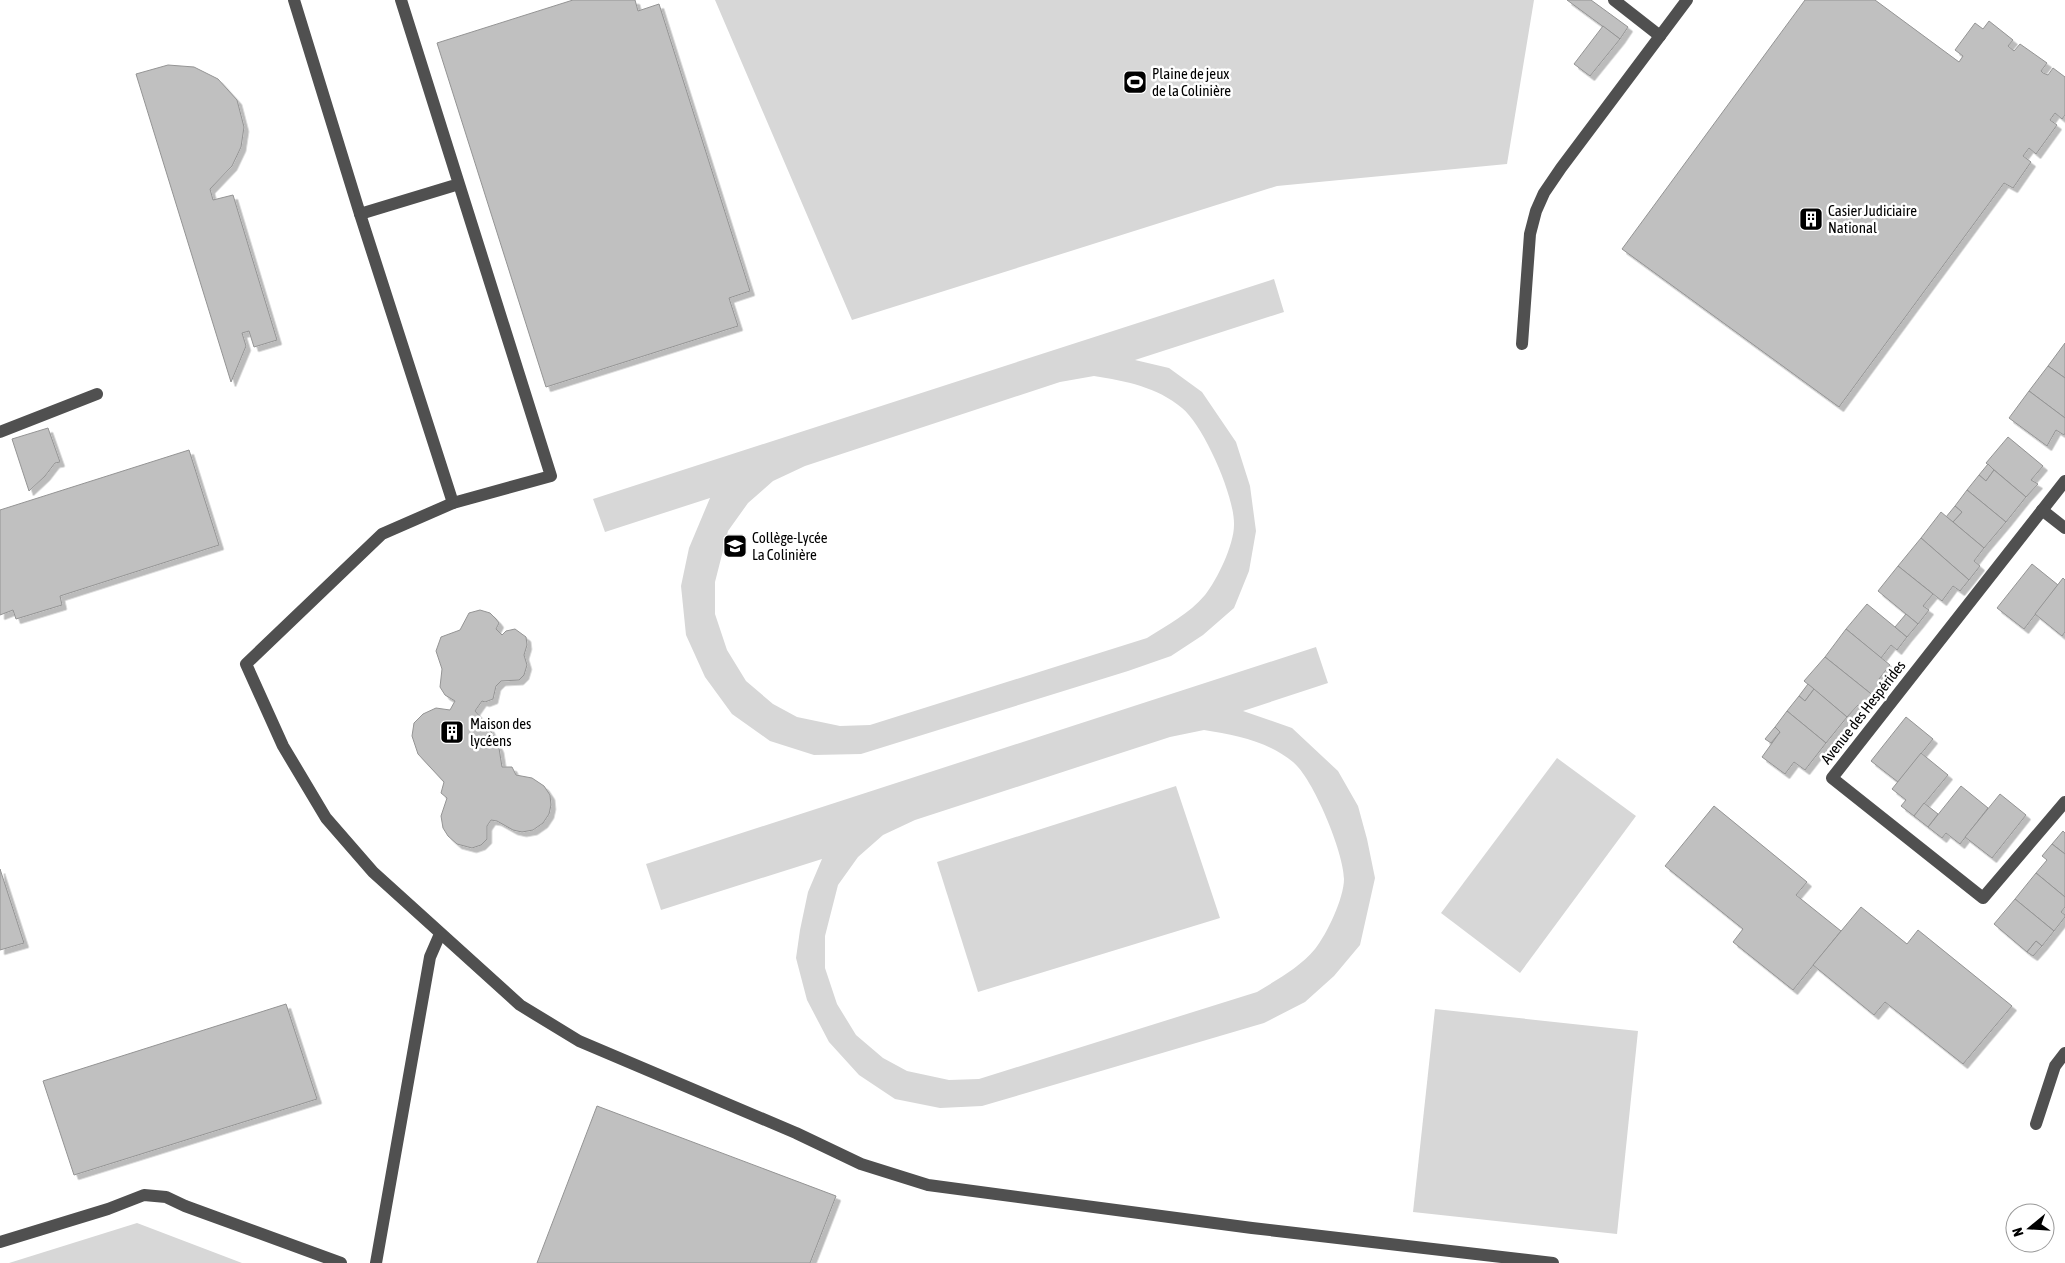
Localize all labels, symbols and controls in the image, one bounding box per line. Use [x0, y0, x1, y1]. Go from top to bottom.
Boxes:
place label: Plaine de jeux de la Colinière [1152, 65, 1231, 99]
sports icon: Plaine de jeux de la Colinière [1122, 69, 1148, 95]
place label: Casier Judiciaire National [1828, 202, 1917, 236]
building icon: Casier Judiciaire National [1798, 206, 1824, 232]
place label: Collège-Lycée La Colinière [752, 529, 828, 563]
school or university icon: Collège-Lycée La Colinière [722, 533, 748, 559]
street label: Avenue des Hespérides [1817, 657, 1909, 767]
place label: Maison des lycéens [470, 715, 531, 749]
building icon: Maison des lycéens [439, 719, 465, 745]
north arrow [2005, 1203, 2055, 1253]
text: N [2009, 1226, 2027, 1238]

